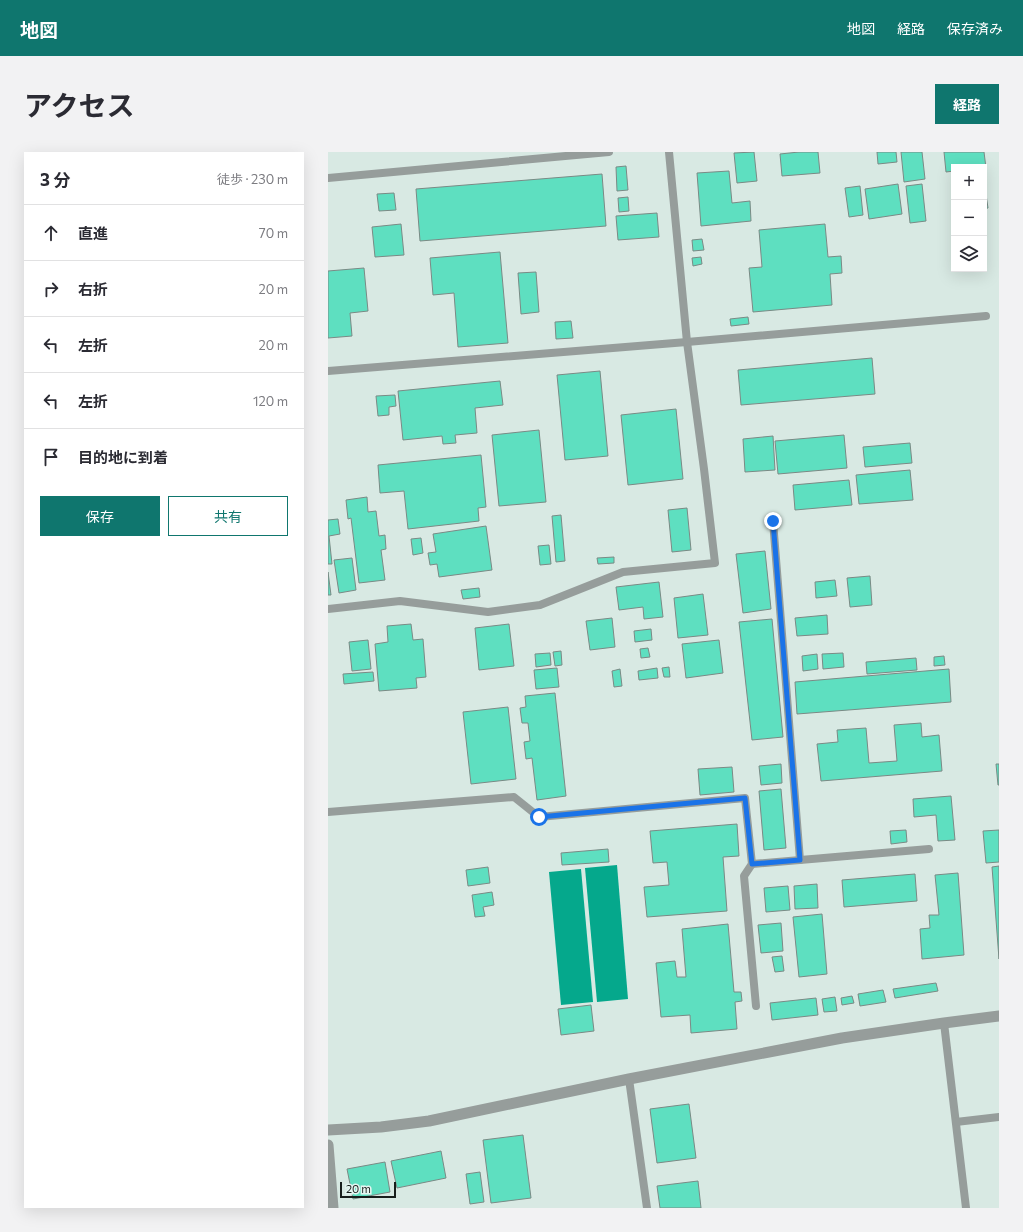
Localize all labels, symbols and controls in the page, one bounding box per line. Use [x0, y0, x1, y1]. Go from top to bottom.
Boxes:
text: 地図 [20, 18, 58, 41]
text: 地図 [847, 20, 875, 37]
text: 経路 [897, 20, 925, 37]
text: 保存済み [947, 20, 1003, 37]
button: 経路 [935, 84, 999, 124]
text: アクセス [24, 88, 135, 122]
map controls [951, 164, 987, 272]
button: + [951, 164, 987, 200]
text: 3 分 [40, 169, 70, 190]
text: 徒歩 · 230 m [217, 171, 288, 187]
button: − [951, 200, 987, 236]
icon: ahead [40, 222, 62, 244]
text: 直進 [78, 224, 108, 242]
text: 70 m [259, 225, 288, 241]
button: layers [951, 236, 987, 272]
icon: right [40, 278, 62, 300]
text: 右折 [78, 280, 108, 298]
text: 20 m [259, 281, 288, 297]
icon: left [40, 334, 62, 356]
text: 左折 [78, 336, 108, 354]
text: 20 m [259, 337, 288, 353]
icon: left [40, 390, 62, 412]
text: 左折 [78, 392, 108, 410]
text: 120 m [253, 393, 288, 409]
icon: arrive [40, 446, 62, 468]
text: 目的地に到着 [78, 448, 168, 466]
button: 保存 [40, 496, 160, 536]
button: 共有 [168, 496, 288, 536]
route end [764, 512, 782, 530]
route start [530, 808, 548, 826]
scale bar [340, 1180, 396, 1199]
text: 20 m [346, 1182, 371, 1195]

